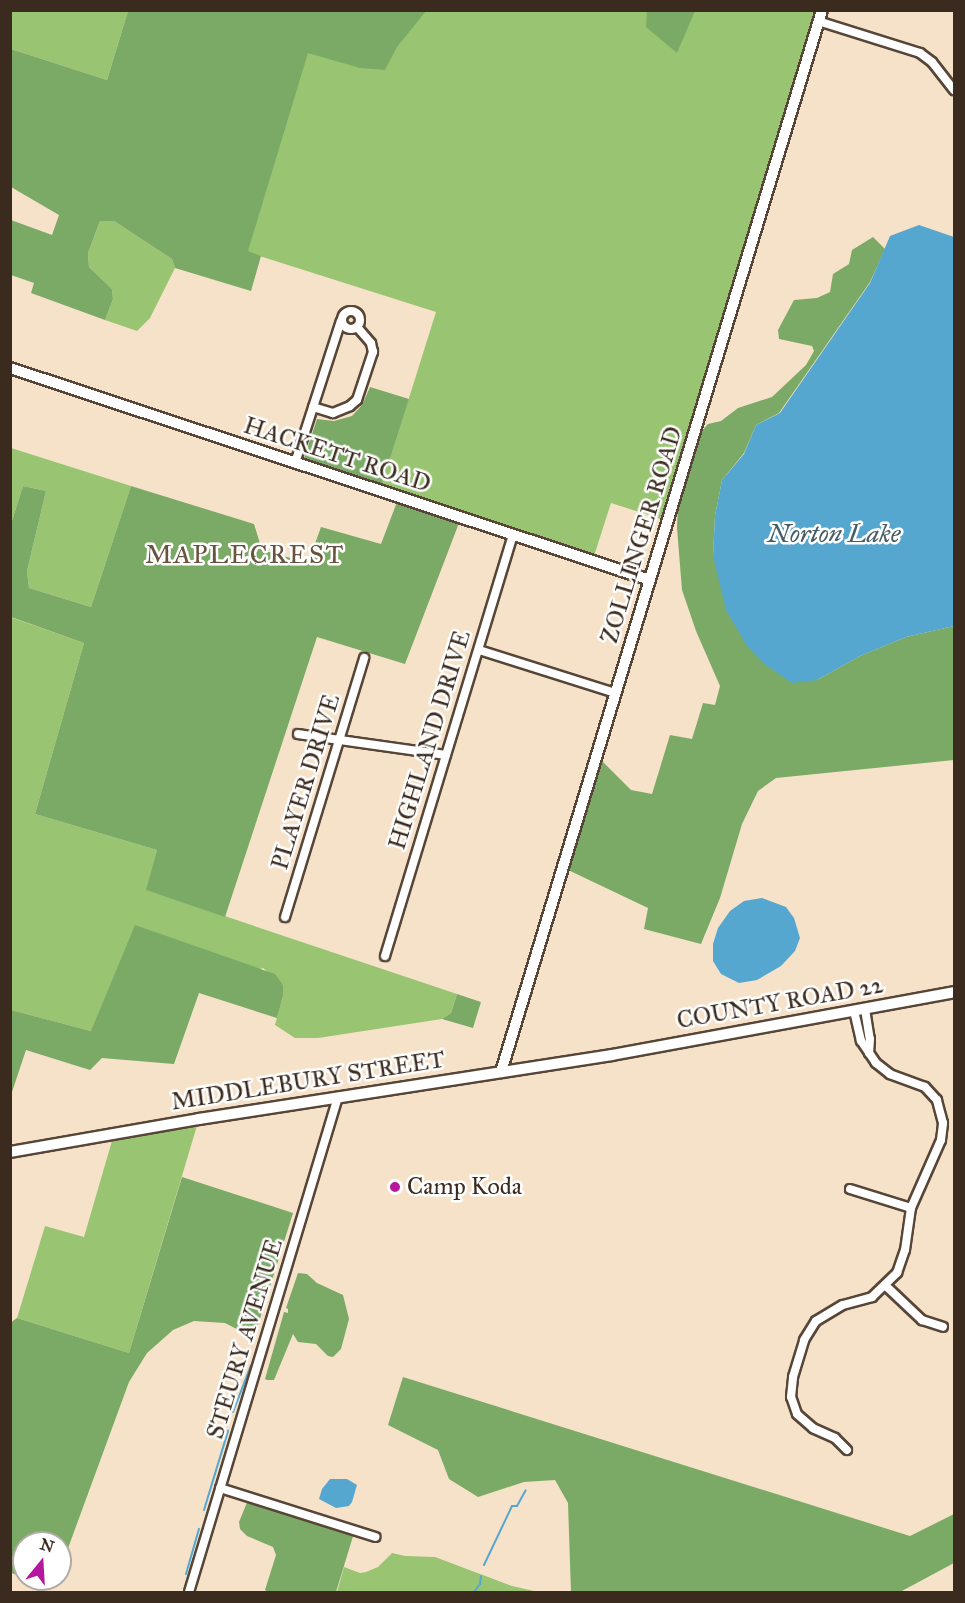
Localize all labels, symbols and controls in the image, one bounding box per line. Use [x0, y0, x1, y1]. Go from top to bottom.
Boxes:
street label: HACKETT ROAD [240, 411, 434, 499]
street label: ZOLLINGER ROAD [595, 423, 689, 647]
water label: Norton Lake [767, 518, 901, 550]
district label: MAPLECREST [145, 539, 345, 571]
street label: HIGHLAND DRIVE [383, 627, 477, 853]
street label: PLAYER DRIVE [266, 691, 346, 873]
street label: COUNTY ROAD 22 [675, 971, 885, 1035]
street label: MIDDLEBURY STREET [169, 1045, 447, 1117]
place label: Camp Koda [407, 1173, 522, 1201]
marker: Camp Koda [388, 1180, 402, 1194]
street label: STEURY AVENUE [201, 1235, 289, 1443]
north arrow [12, 1531, 72, 1591]
text: N [38, 1534, 56, 1556]

